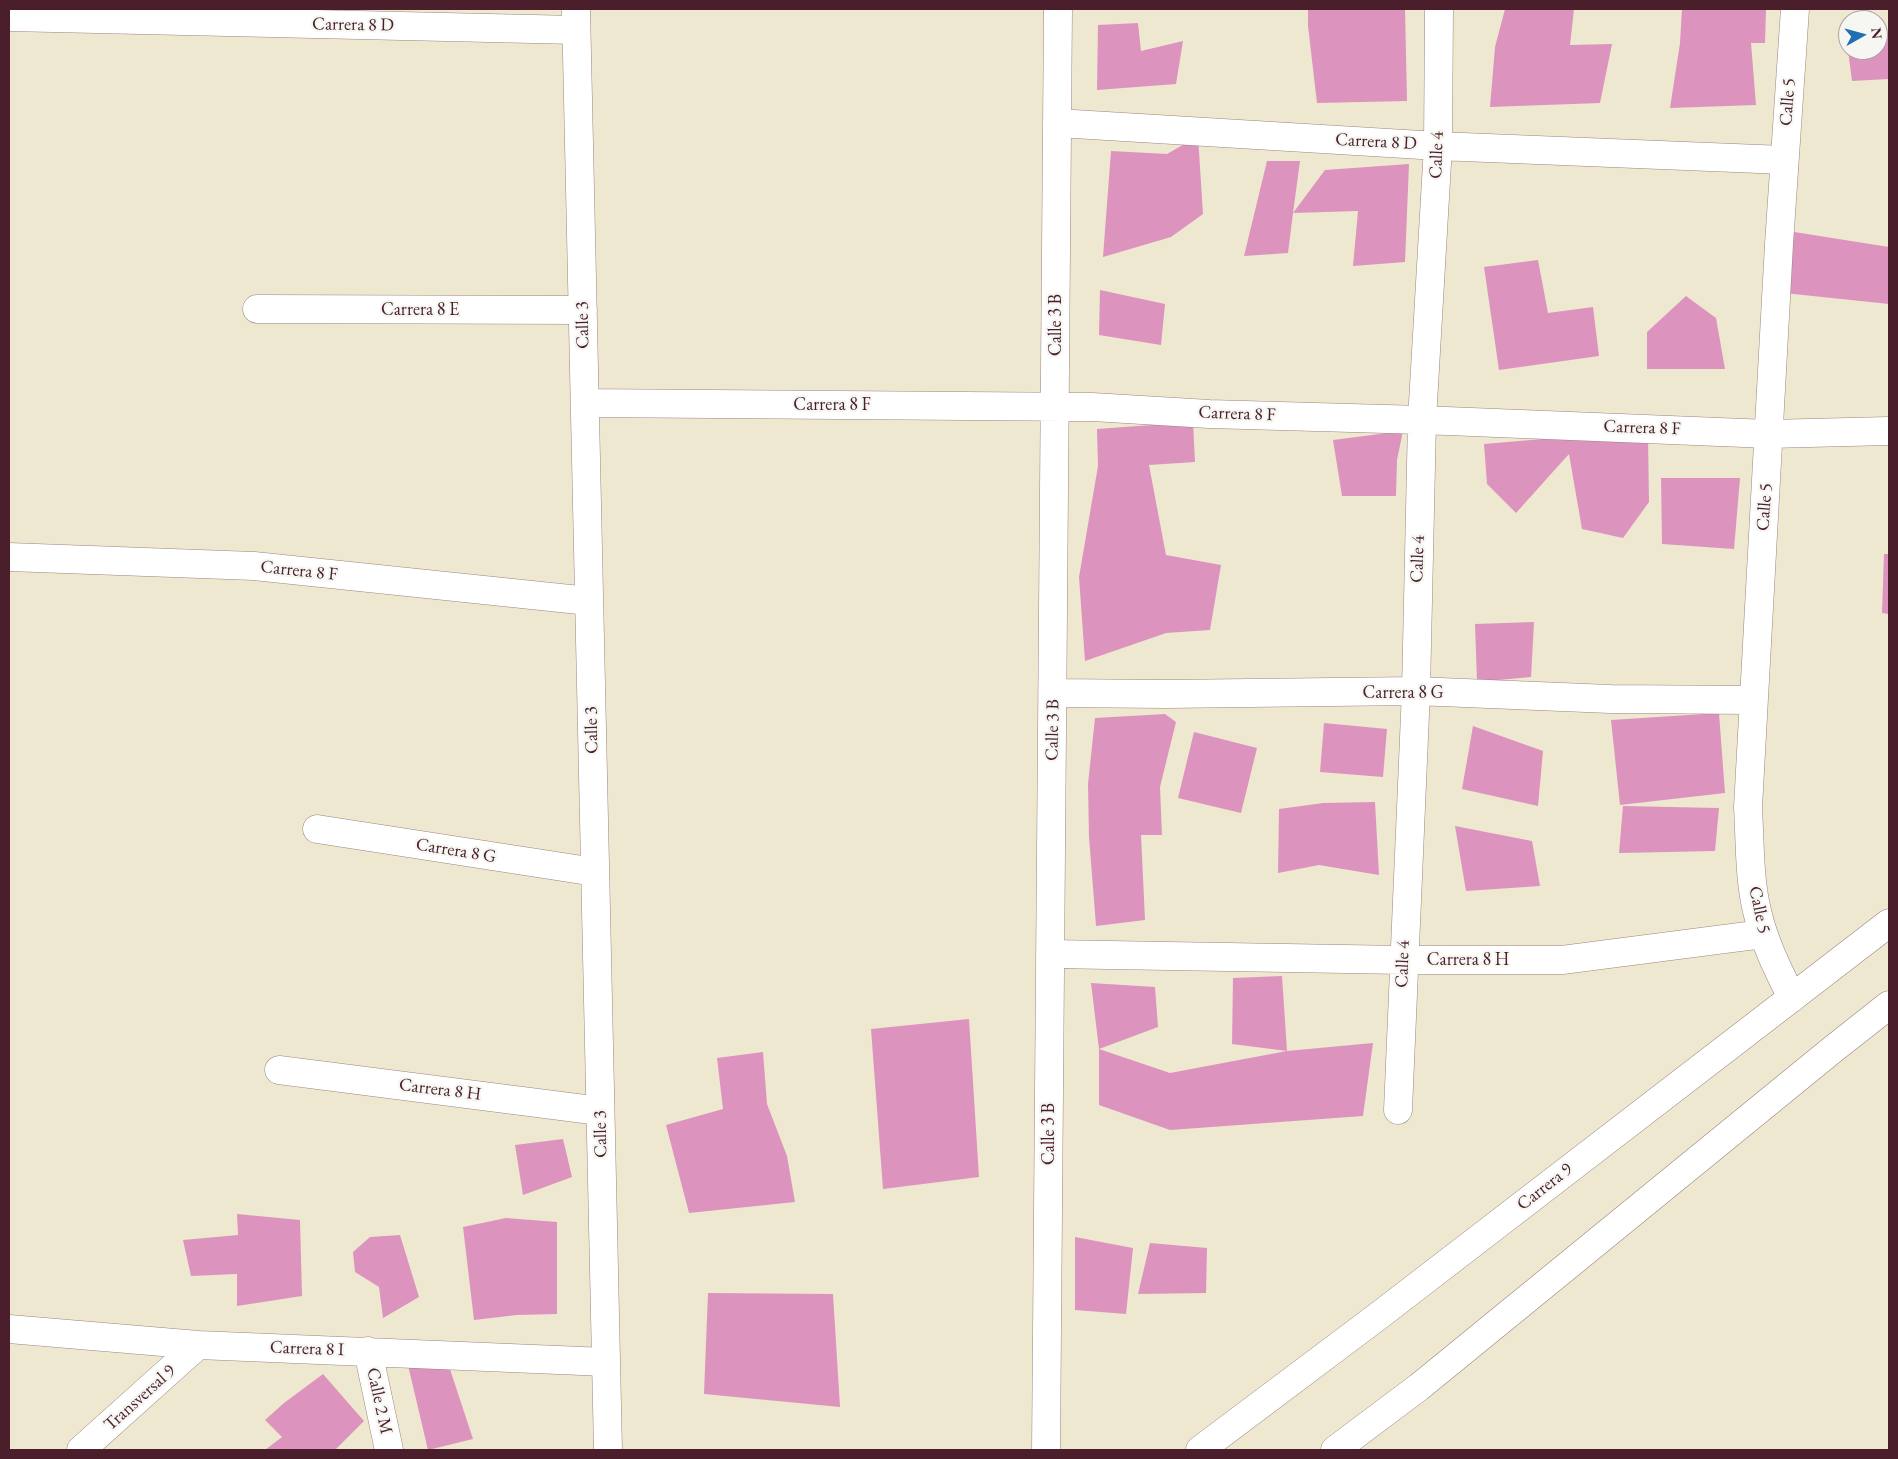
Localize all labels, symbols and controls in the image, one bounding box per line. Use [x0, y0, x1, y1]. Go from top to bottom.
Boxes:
north arrow [1838, 10, 1888, 60]
street label: Carrera 8 D [312, 13, 394, 37]
text: N [1867, 27, 1887, 40]
street label: Calle 5 [1776, 77, 1800, 127]
street label: Carrera 8 D [1335, 129, 1417, 155]
street label: Calle 4 [1425, 131, 1449, 179]
street label: Calle 3 B [1045, 294, 1067, 356]
street label: Carrera 8 E [381, 299, 459, 321]
street label: Calle 3 [572, 301, 594, 349]
street label: Carrera 8 F [793, 394, 871, 416]
street label: Carrera 8 F [1198, 402, 1276, 426]
street label: Carrera 8 F [1603, 416, 1681, 440]
street label: Calle 5 [1753, 482, 1777, 532]
street label: Calle 4 [1406, 535, 1430, 583]
street label: Carrera 8 F [259, 556, 339, 586]
street label: Carrera 8 G [1362, 682, 1444, 704]
street label: Calle 3 B [1042, 699, 1064, 761]
street label: Calle 3 [581, 706, 603, 754]
street label: Carrera 8 G [414, 834, 498, 868]
street label: Calle 5 [1743, 884, 1775, 936]
street label: Calle 4 [1391, 940, 1415, 988]
street label: Carrera 8 H [1427, 949, 1509, 971]
street label: Carrera 8 H [398, 1074, 482, 1106]
street label: Calle 3 B [1038, 1103, 1060, 1165]
street label: Calle 3 [590, 1110, 612, 1158]
street label: Carrera 9 [1513, 1159, 1577, 1215]
street label: Carrera 8 I [270, 1337, 344, 1361]
street label: Transversal 9 [100, 1360, 180, 1436]
street label: Calle 2 M [361, 1366, 397, 1436]

